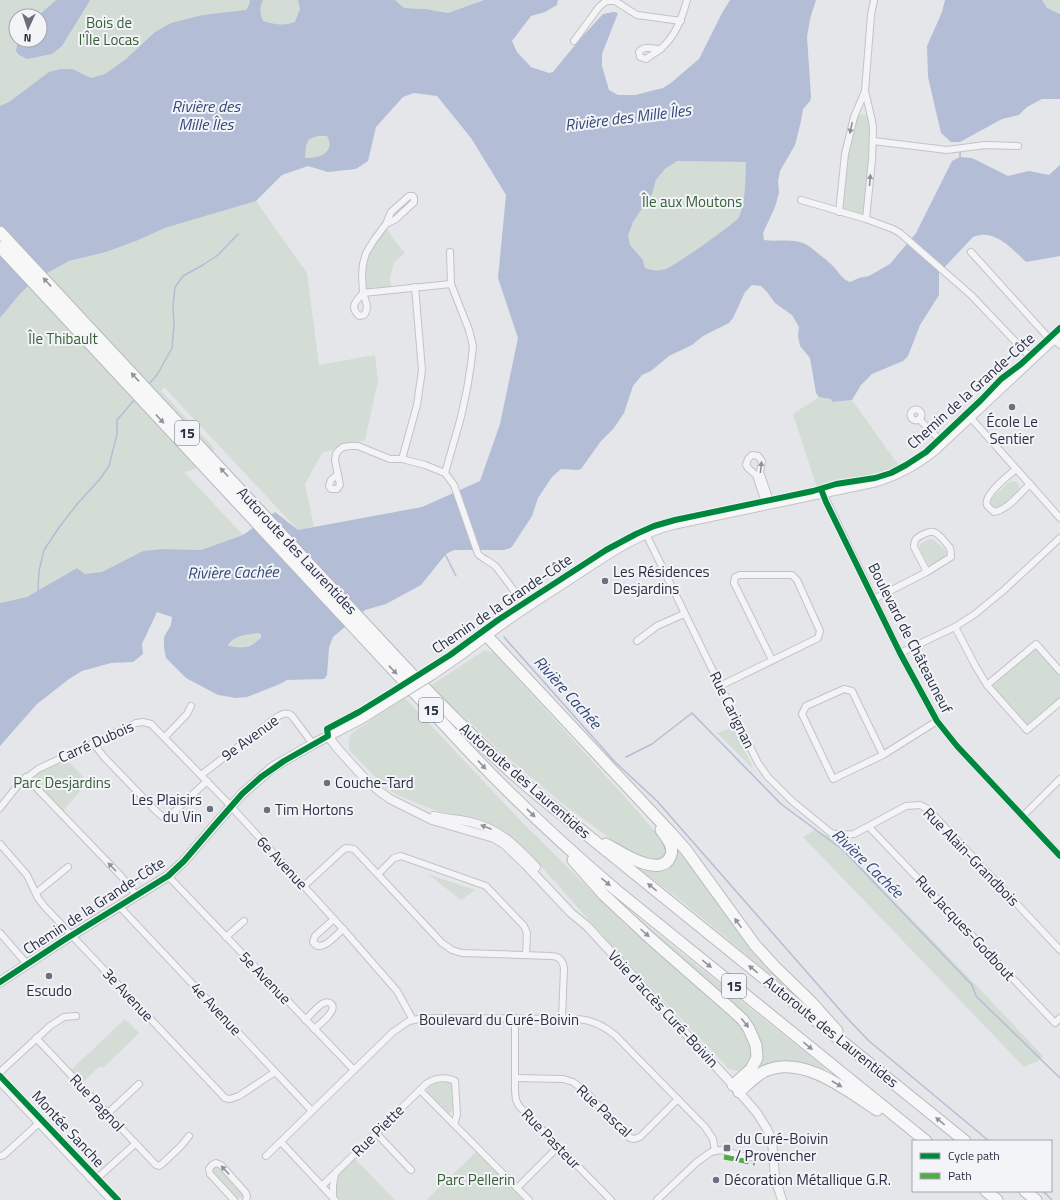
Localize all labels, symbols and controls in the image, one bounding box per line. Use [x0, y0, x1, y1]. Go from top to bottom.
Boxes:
north arrow [8, 8, 48, 48]
park label: Bois de l'Île Locas [79, 11, 139, 51]
text: N [23, 30, 32, 46]
water label: Rivière des Mille Îles [172, 94, 241, 136]
water label: Rivière des Mille Îles [564, 97, 694, 137]
one-way arrow [848, 122, 854, 134]
one-way arrow [867, 174, 873, 186]
park label: Île aux Moutons [641, 190, 742, 213]
one-way arrow [42, 276, 51, 287]
park label: Île Thibault [27, 327, 98, 350]
street label: Chemin de la Grande-Côte [902, 327, 1040, 454]
one-way arrow [130, 372, 140, 382]
marker: École Le Sentier [1007, 402, 1017, 412]
place label: École Le Sentier [986, 410, 1038, 450]
one-way arrow [155, 414, 165, 424]
road number: 15 [175, 421, 199, 445]
one-way arrow [758, 461, 765, 473]
one-way arrow [219, 467, 228, 477]
street label: Autoroute des Laurentides [232, 482, 363, 620]
street label: Chemin de la Grande-Côte [427, 548, 576, 659]
street label: Boulevard de Châteauneuf [862, 558, 958, 717]
water label: Rivière Cachée [187, 559, 280, 585]
place label: Les Résidences Desjardins [613, 560, 709, 600]
marker: Les Résidences Desjardins [600, 576, 610, 586]
water label: Rivière Cachée [529, 650, 608, 735]
one-way arrow [388, 665, 397, 674]
street label: Rue Carignan [704, 667, 761, 752]
road number: 15 [419, 698, 443, 722]
street label: 9e Avenue [216, 709, 283, 766]
street label: Carré Dubois [54, 715, 137, 768]
street label: Autoroute des Laurentides [455, 717, 596, 844]
one-way arrow [477, 760, 486, 770]
park label: Parc Desjardins [13, 771, 111, 794]
place label: Couche-Tard [335, 771, 414, 794]
marker: Couche-Tard [322, 778, 332, 788]
place label: Les Plaisirs du Vin [131, 788, 202, 828]
place label: Tim Hortons [275, 798, 353, 821]
street label: Rue Alain-Grandbois [918, 802, 1025, 911]
marker: Les Plaisirs du Vin [205, 804, 215, 814]
marker: Tim Hortons [262, 805, 272, 815]
one-way arrow [526, 809, 536, 818]
water label: Rivière Cachée [827, 823, 910, 904]
one-way arrow [479, 824, 491, 830]
street label: 6e Avenue [251, 831, 313, 895]
street label: Chemin de la Grande-Côte [18, 851, 169, 960]
one-way arrow [107, 862, 116, 872]
street label: Rue Jacques-Godbout [910, 870, 1021, 986]
one-way arrow [601, 877, 611, 886]
one-way arrow [646, 883, 657, 891]
one-way arrow [734, 917, 742, 928]
one-way arrow [640, 928, 649, 937]
street label: Voie d'accès Curé-Boivin [603, 945, 724, 1073]
street label: 5e Avenue [234, 946, 297, 1009]
one-way arrow [701, 959, 712, 968]
street label: 3e Avenue [97, 963, 159, 1027]
one-way arrow [747, 964, 758, 973]
street label: Autoroute des Laurentides [759, 970, 904, 1093]
marker: Escudo [44, 971, 54, 981]
road number: 15 [722, 974, 746, 998]
street label: 4e Avenue [185, 977, 247, 1041]
place label: Escudo [26, 979, 72, 1002]
street label: Boulevard du Curé-Boivin [419, 1008, 579, 1031]
one-way arrow [740, 1018, 749, 1028]
one-way arrow [802, 1041, 813, 1050]
street label: Rue Pagnol [65, 1069, 130, 1137]
street label: Rue Pascal [571, 1079, 637, 1143]
one-way arrow [831, 1080, 842, 1087]
street label: Montée Sanche [27, 1085, 110, 1172]
street label: Rue Piette [346, 1099, 409, 1162]
street label: Rue Pasteur [516, 1103, 586, 1174]
one-way arrow [935, 1117, 946, 1125]
place label: du Curé-Boivin / Provencher [735, 1127, 828, 1167]
legend [912, 1140, 1052, 1192]
marker: du Curé-Boivin / Provencher [722, 1143, 732, 1153]
text: Cycle path [948, 1146, 1000, 1165]
one-way arrow [220, 1165, 230, 1175]
text: Path [948, 1166, 972, 1185]
park label: Parc Pellerin [437, 1168, 515, 1191]
place label: Décoration Métallique G.R. [724, 1168, 891, 1191]
marker: Décoration Métallique G.R. [711, 1175, 721, 1185]

